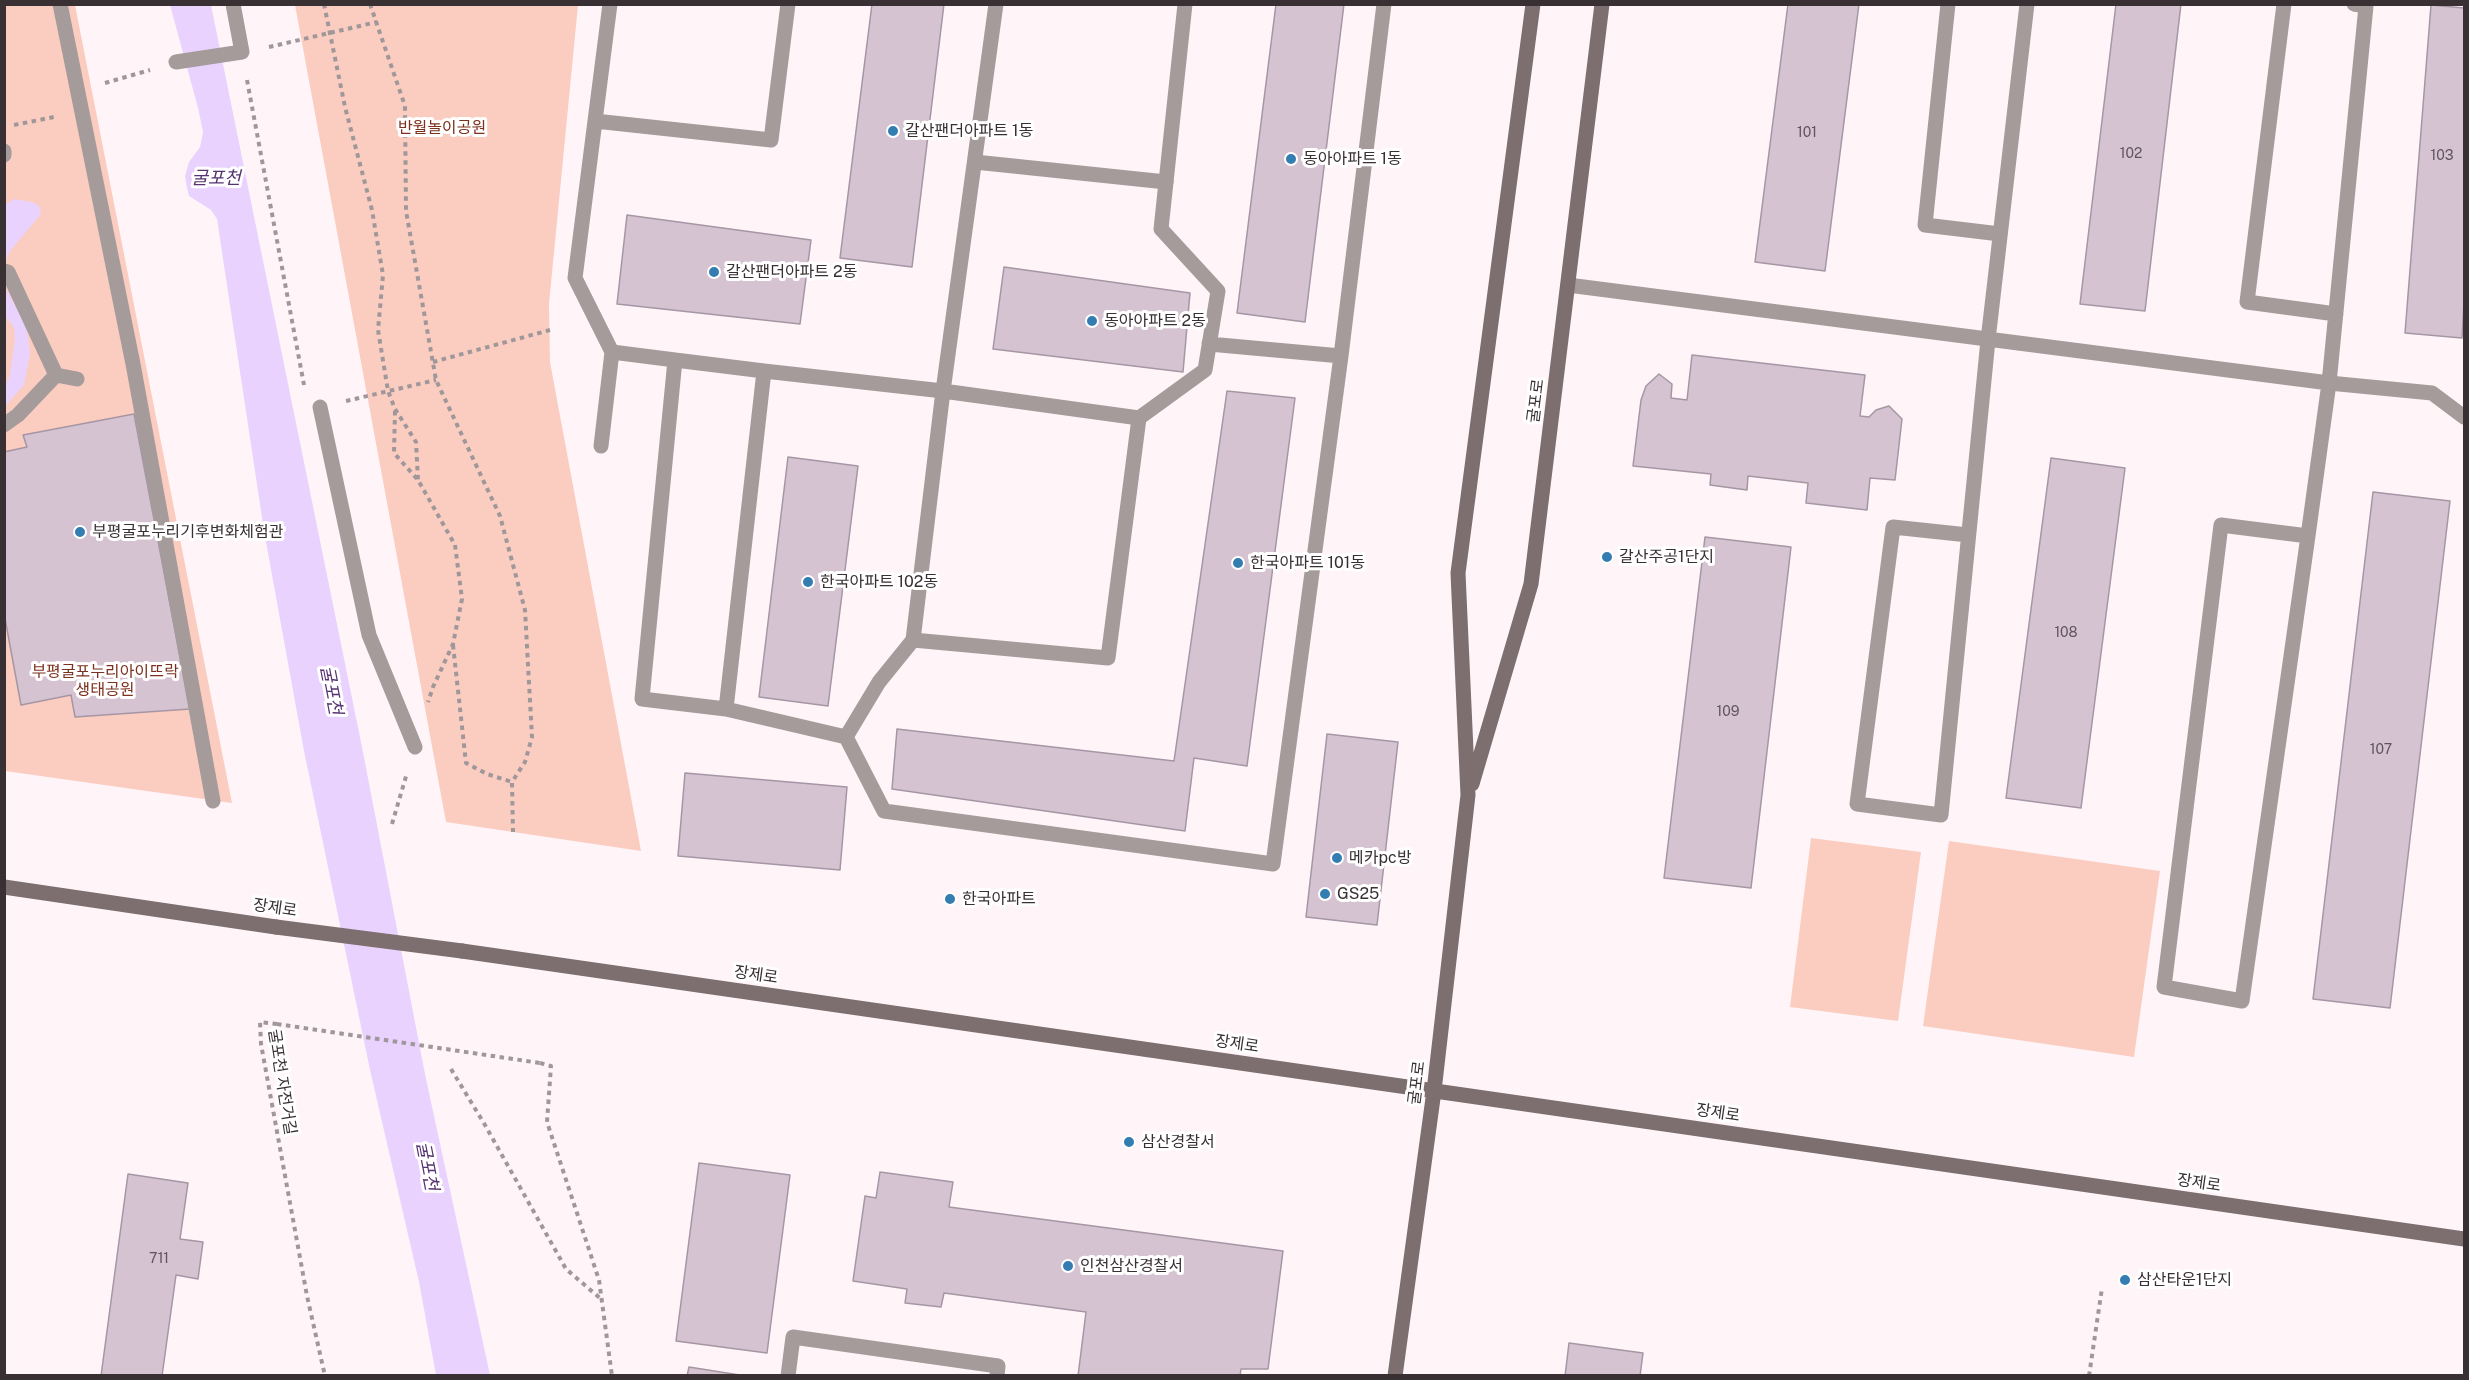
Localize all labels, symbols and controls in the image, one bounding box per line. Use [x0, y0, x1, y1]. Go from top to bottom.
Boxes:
park label: 반월놀이공원 [398, 118, 486, 138]
place label: 갈산팬더아파트 1동 [905, 121, 1033, 141]
marker: 갈산팬더아파트 1동 [886, 124, 900, 138]
house number: 101 [1797, 125, 1817, 141]
house number: 102 [2120, 146, 2142, 162]
house number: 103 [2431, 148, 2453, 164]
place label: 동아아파트 1동 [1303, 149, 1402, 169]
marker: 동아아파트 1동 [1284, 152, 1298, 166]
water label: 굴포천 [191, 167, 241, 189]
place label: 갈산팬더아파트 2동 [726, 262, 857, 282]
marker: 갈산팬더아파트 2동 [707, 265, 721, 279]
place label: 동아아파트 2동 [1104, 311, 1206, 331]
marker: 동아아파트 2동 [1085, 314, 1099, 328]
street label: 굴포로 [1524, 378, 1548, 424]
place label: 부평굴포누리기후변화체험관 [92, 522, 283, 542]
marker: 부평굴포누리기후변화체험관 [73, 525, 87, 539]
place label: 갈산주공1단지 [1619, 547, 1714, 567]
marker: 갈산주공1단지 [1600, 550, 1614, 564]
place label: 한국아파트 101동 [1250, 553, 1365, 573]
marker: 한국아파트 101동 [1231, 556, 1245, 570]
place label: 한국아파트 102동 [820, 572, 938, 592]
marker: 한국아파트 102동 [801, 575, 815, 589]
house number: 108 [2054, 625, 2078, 641]
park label: 부평굴포누리아이뜨락 생태공원 [31, 662, 179, 700]
water label: 굴포천 [316, 664, 346, 716]
house number: 109 [1717, 704, 1739, 720]
house number: 107 [2370, 742, 2392, 758]
place label: 메카pc방 [1349, 848, 1411, 868]
marker: 메카pc방 [1330, 851, 1344, 865]
place label: GS25 [1337, 884, 1379, 904]
marker: GS25 [1318, 887, 1332, 901]
place label: 한국아파트 [962, 889, 1036, 909]
marker: 한국아파트 [943, 892, 957, 906]
street label: 장제로 [252, 895, 298, 921]
street label: 장제로 [733, 962, 779, 988]
street label: 굴포천 자전거길 [264, 1028, 300, 1136]
street label: 장제로 [1214, 1031, 1260, 1057]
street label: 굴포로 [1405, 1060, 1429, 1106]
street label: 장제로 [1695, 1100, 1741, 1126]
place label: 삼산경찰서 [1141, 1132, 1215, 1152]
marker: 삼산경찰서 [1122, 1135, 1136, 1149]
water label: 굴포천 [412, 1140, 442, 1192]
street label: 장제로 [2176, 1170, 2222, 1196]
house number: 711 [149, 1251, 169, 1267]
place label: 인천삼산경찰서 [1080, 1256, 1183, 1276]
marker: 인천삼산경찰서 [1061, 1259, 1075, 1273]
place label: 삼산타운1단지 [2137, 1270, 2232, 1290]
marker: 삼산타운1단지 [2118, 1273, 2132, 1287]

